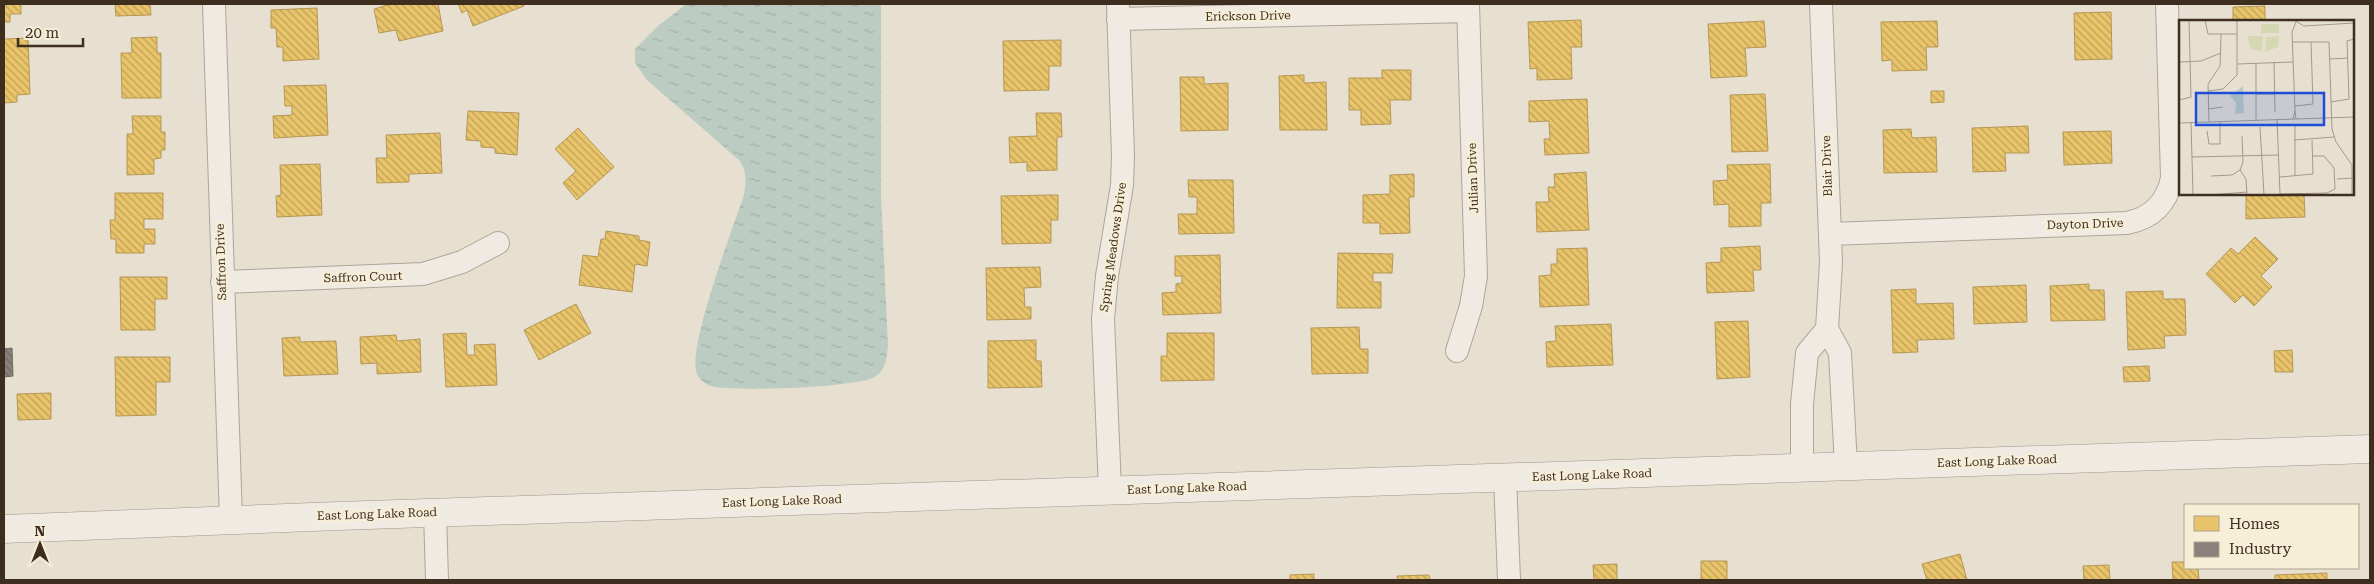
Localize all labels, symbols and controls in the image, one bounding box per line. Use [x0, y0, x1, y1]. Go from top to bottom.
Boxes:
street label: Erickson Drive [1205, 8, 1291, 24]
scale bar [18, 15, 82, 47]
inset map [2179, 20, 2354, 195]
text: 20 m [25, 24, 60, 42]
street label: Blair Drive [1819, 135, 1835, 197]
street label: Julian Drive [1465, 142, 1481, 213]
street label: Spring Meadows Drive [1097, 181, 1129, 313]
street label: Dayton Drive [2046, 216, 2124, 232]
street label: Saffron Drive [213, 223, 229, 301]
street label: Saffron Court [323, 269, 403, 285]
street label: East Long Lake Road [1937, 452, 2058, 470]
street label: East Long Lake Road [1532, 466, 1653, 484]
street label: East Long Lake Road [1127, 479, 1248, 497]
street label: East Long Lake Road [722, 492, 843, 510]
legend [2184, 504, 2359, 569]
street label: East Long Lake Road [317, 505, 438, 523]
text: Homes [2229, 515, 2280, 533]
north arrow [15, 519, 65, 569]
text: N [35, 523, 46, 539]
text: Industry [2229, 540, 2291, 558]

